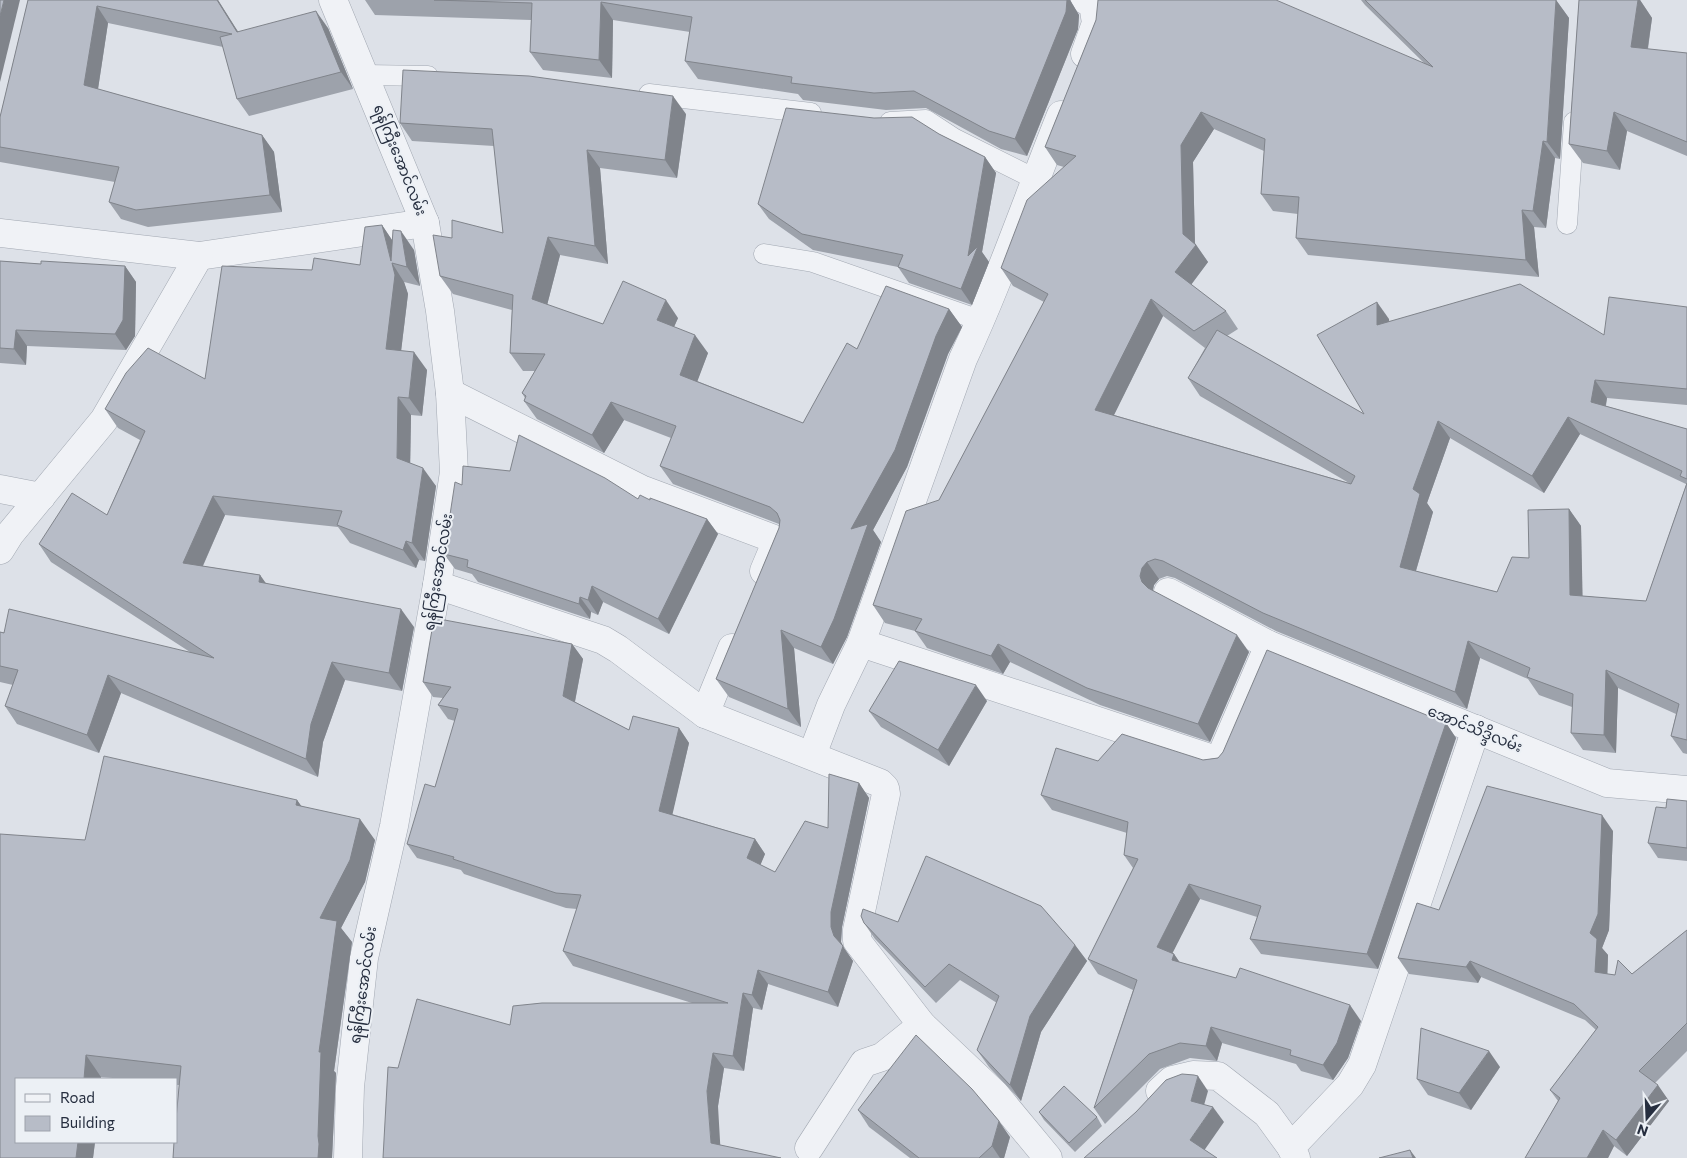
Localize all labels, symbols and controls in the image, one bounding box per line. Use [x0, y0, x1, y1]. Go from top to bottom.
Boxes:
street label: ရန်ကြီးအောင်လမ်း [367, 101, 431, 219]
street label: ရန်ကြီးအောင်လမ်း [419, 512, 459, 632]
street label: အောင်သိဒ္ဒိလမ်း [1424, 701, 1525, 759]
street label: ရန်ကြီးအောင်လမ်း [345, 925, 383, 1045]
legend [15, 1078, 178, 1143]
text: Road [60, 1088, 95, 1106]
north arrow [1622, 1093, 1672, 1143]
text: Building [60, 1113, 115, 1131]
text: N [1635, 1121, 1650, 1141]

